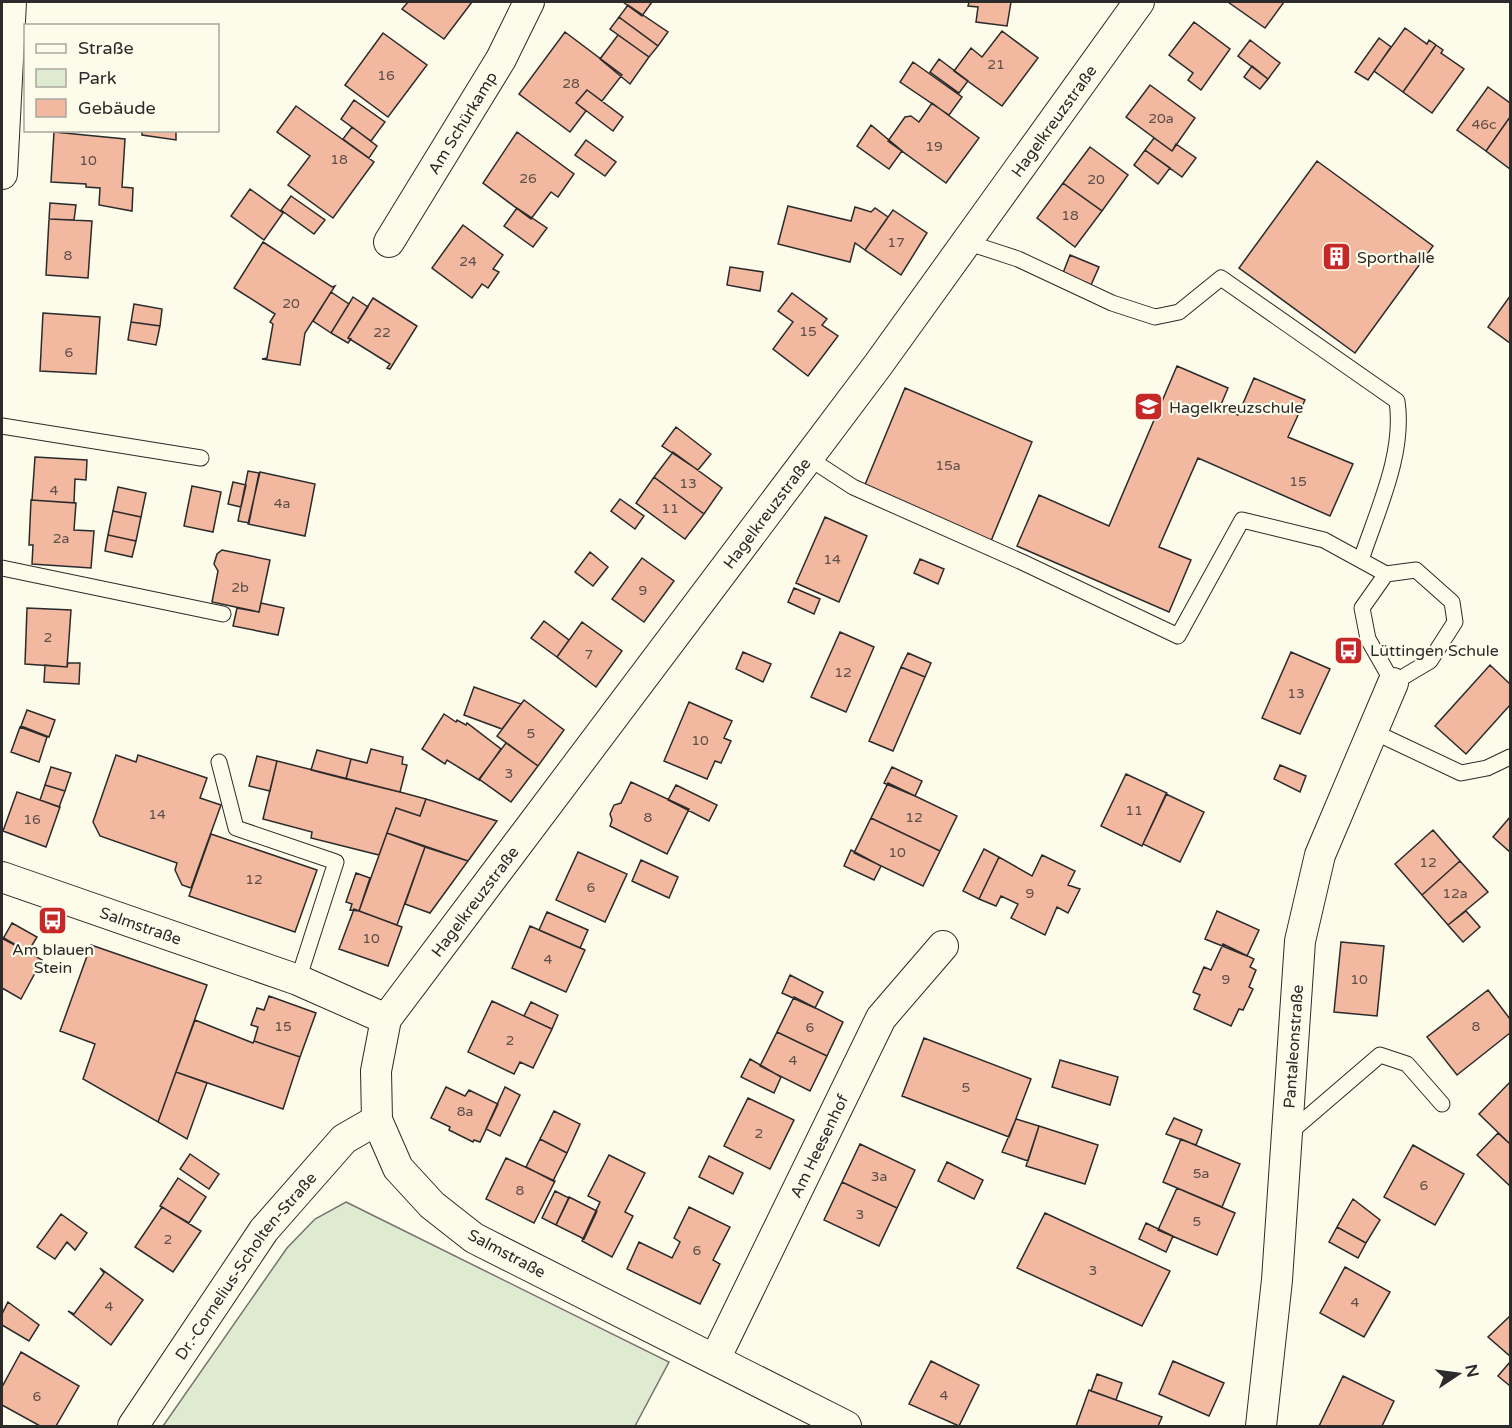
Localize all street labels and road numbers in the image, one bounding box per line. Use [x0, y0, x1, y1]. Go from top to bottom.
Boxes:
street label: Hagelkreuzstraße [1007, 61, 1101, 181]
street label: Am Schürkamp [424, 68, 502, 178]
street label: Hagelkreuzstraße [719, 454, 816, 573]
street label: Hagelkreuzstraße [427, 843, 523, 961]
street label: Salmstraße [97, 903, 184, 950]
street label: Pantaleonstraße [1280, 984, 1308, 1109]
street label: Am Heesenhof [786, 1091, 854, 1201]
street label: Dr.-Cornelius-Scholten-Straße [171, 1168, 321, 1364]
street label: Salmstraße [464, 1225, 549, 1283]

